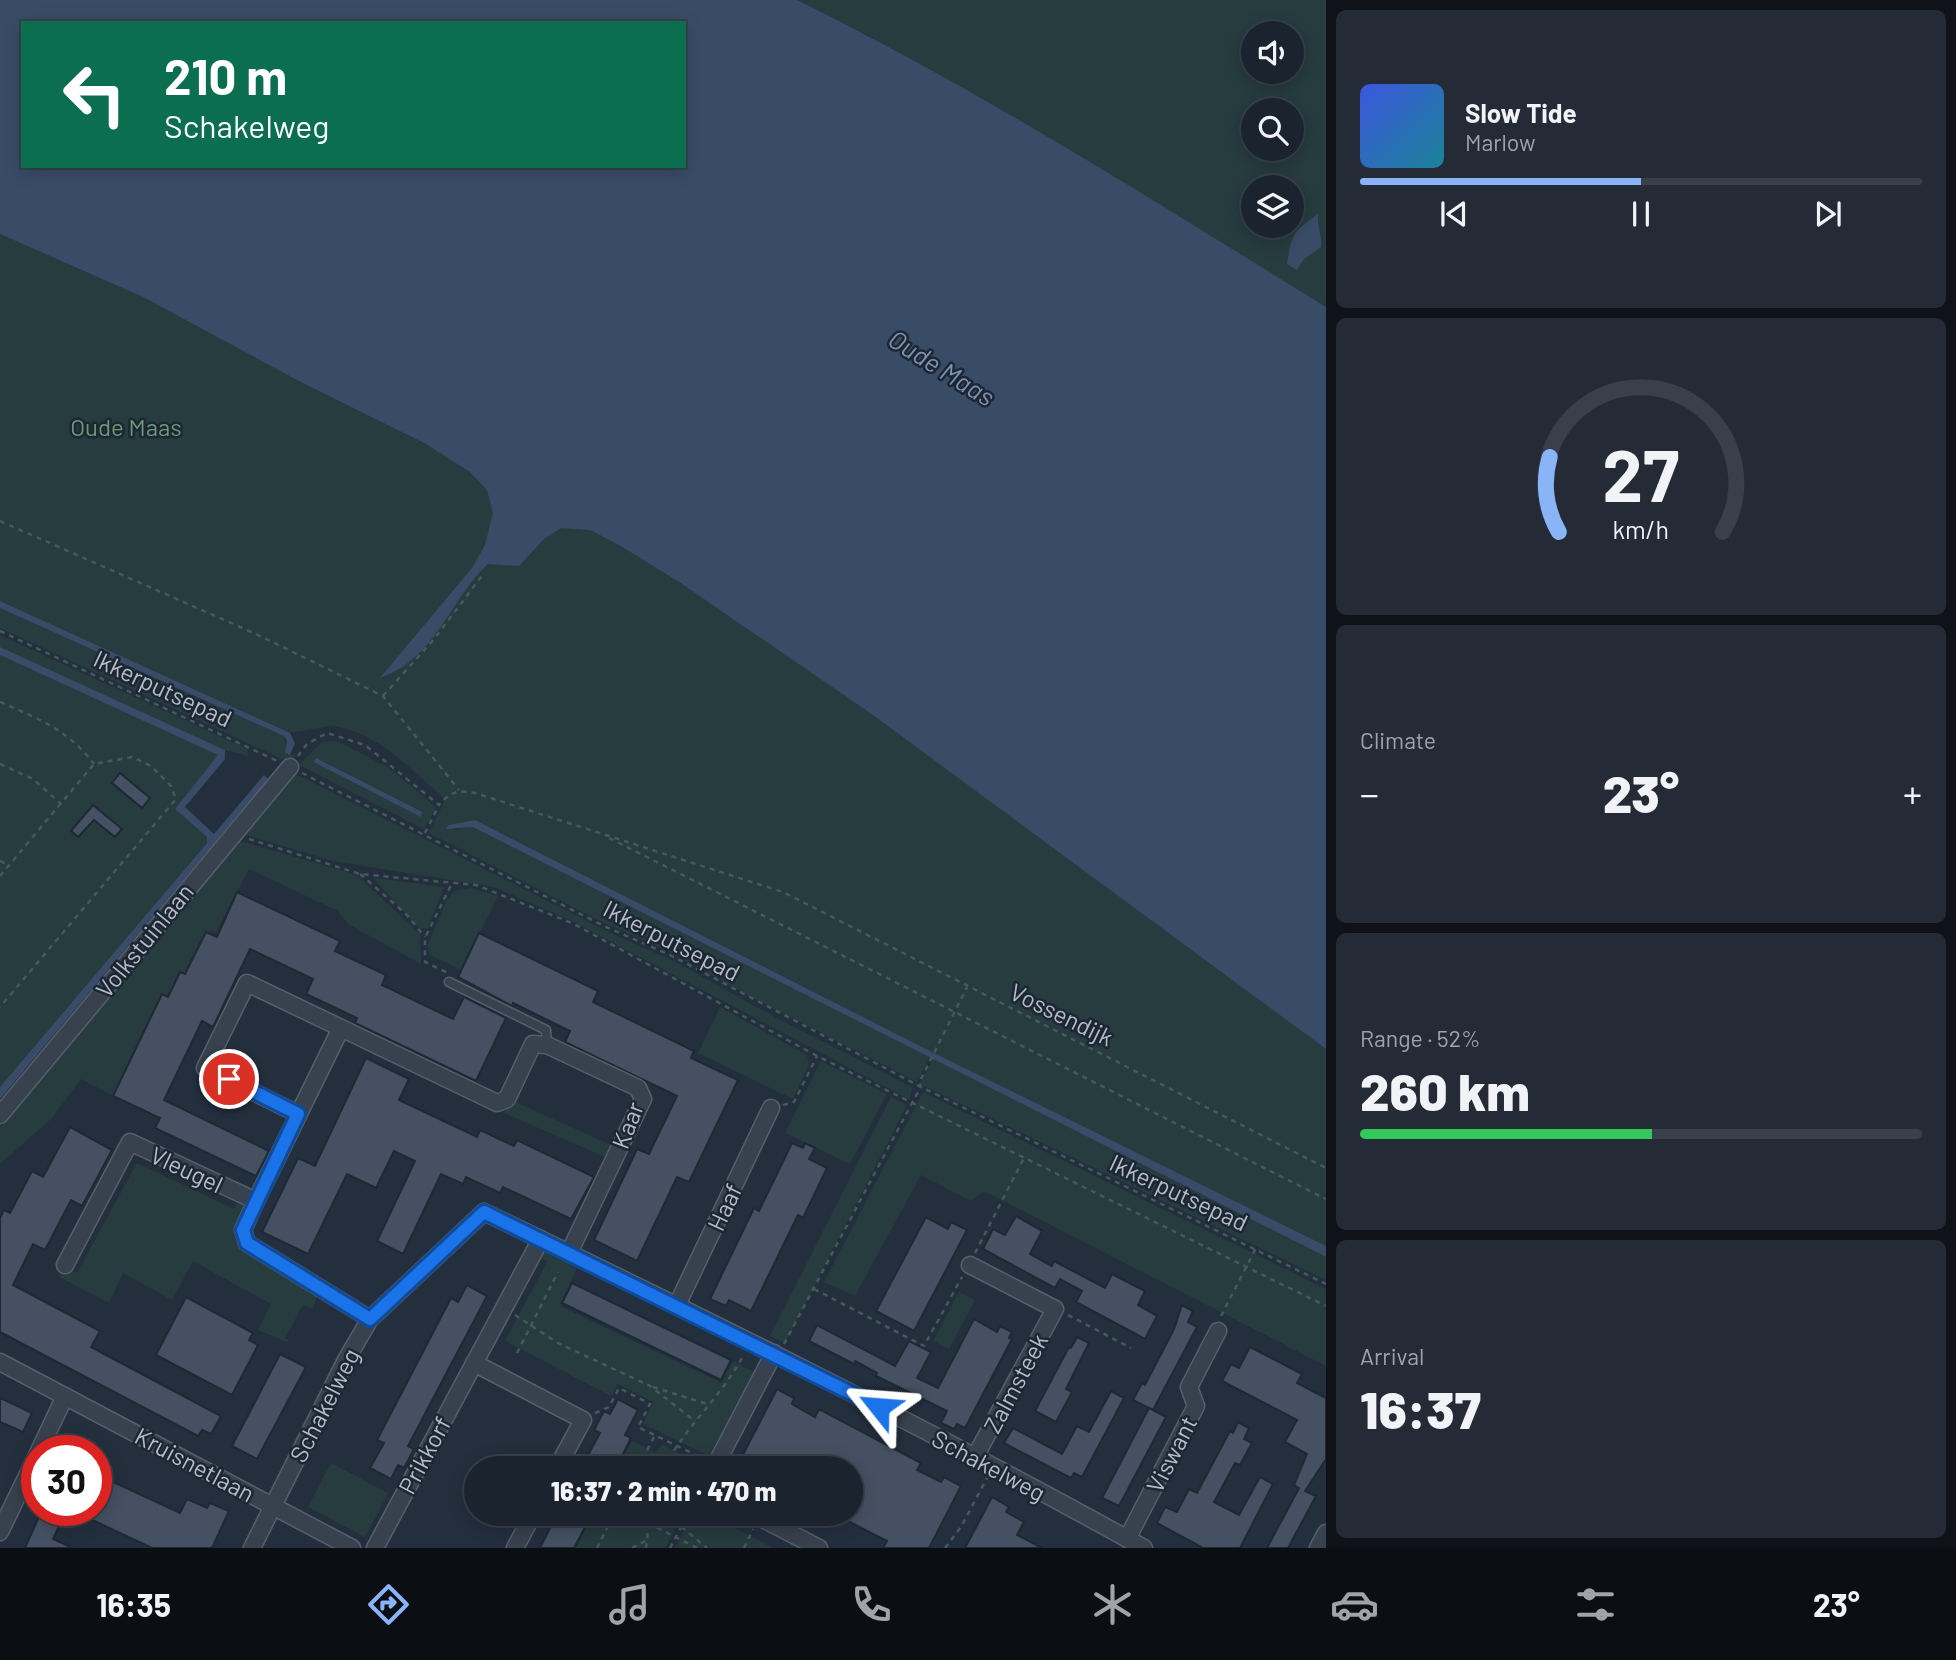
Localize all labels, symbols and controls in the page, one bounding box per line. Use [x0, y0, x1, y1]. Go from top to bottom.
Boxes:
map controls [1241, 21, 1304, 238]
button: sound [1241, 21, 1304, 84]
text: 210 m [164, 46, 287, 105]
icon: left [49, 49, 140, 140]
text: Slow Tide [1465, 97, 1577, 128]
button: search [1241, 98, 1304, 161]
text: Schakelweg [164, 106, 329, 144]
text: Marlow [1465, 128, 1536, 156]
button: layers [1241, 175, 1304, 238]
icon: previous [1435, 195, 1473, 233]
icon: pause [1622, 195, 1660, 233]
icon: next [1809, 195, 1847, 233]
water label: Oude Maas [883, 322, 1001, 412]
park label: Oude Maas [70, 412, 182, 441]
text: 27 [1603, 430, 1679, 518]
text: km/h [1613, 514, 1669, 544]
street label: Ikkerputsepad [89, 643, 237, 733]
text: Climate [1360, 726, 1436, 754]
text: 23° [1603, 761, 1679, 823]
text: − [1360, 770, 1379, 816]
text: + [1903, 770, 1922, 816]
street label: Volkstuinlaan [89, 877, 199, 1003]
street label: Ikkerputsepad [599, 893, 745, 987]
street label: Vossendijk [1006, 977, 1118, 1051]
text: Range · 52% [1360, 1024, 1480, 1052]
pin [199, 1049, 259, 1109]
text: 260 km [1360, 1059, 1530, 1121]
icon: arrive [210, 1060, 248, 1098]
street label: Kaar [605, 1097, 649, 1153]
street label: Vleugel [146, 1140, 228, 1198]
street label: Ikkerputsepad [1105, 1147, 1253, 1237]
street label: Haaf [701, 1179, 747, 1235]
street label: Zalmsteek [977, 1328, 1053, 1438]
text: Arrival [1360, 1342, 1424, 1370]
street label: Schakelweg [283, 1343, 365, 1467]
position arrow [842, 1370, 916, 1444]
text: 16:37 [1360, 1377, 1481, 1439]
street label: Prikkorf [392, 1411, 456, 1499]
street label: Viswant [1139, 1411, 1203, 1497]
street label: Kruisnetlaan [130, 1420, 260, 1508]
street label: Schakelweg [927, 1423, 1051, 1507]
speed limit sign: 30 [21, 1435, 112, 1526]
text: 16:37 · 2 min · 470 m [551, 1475, 776, 1506]
icon: directions [364, 1580, 413, 1629]
icon: music [605, 1580, 654, 1629]
icon: phone [847, 1580, 896, 1629]
icon: climate [1088, 1580, 1137, 1629]
icon: car [1330, 1580, 1379, 1629]
icon: filters [1571, 1580, 1620, 1629]
text: 16:35 [96, 1585, 171, 1623]
text: 23° [1813, 1585, 1860, 1623]

